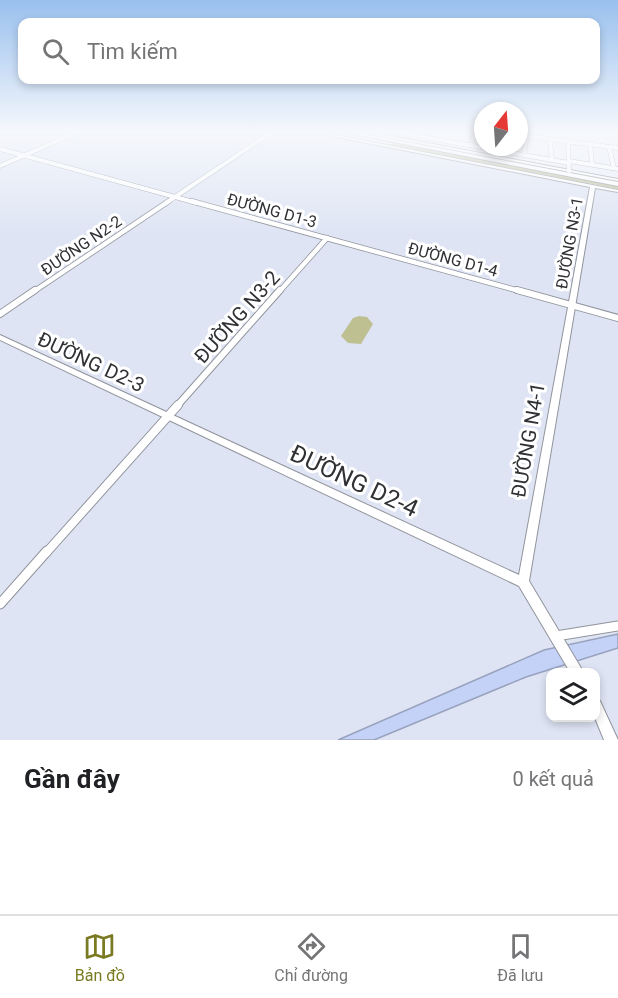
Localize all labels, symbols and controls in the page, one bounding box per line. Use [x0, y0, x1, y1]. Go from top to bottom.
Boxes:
search box [18, 18, 600, 84]
icon: search [39, 35, 72, 68]
text: Tìm kiếm [87, 39, 178, 64]
north arrow [474, 102, 528, 156]
street label: ĐƯỜNG D1-3 [225, 189, 319, 232]
street label: ĐƯỜNG N3-1 [552, 196, 587, 291]
street label: ĐƯỜNG N2-2 [37, 212, 125, 279]
street label: ĐƯỜNG D1-4 [406, 238, 500, 281]
street label: ĐƯỜNG N3-2 [189, 266, 285, 368]
street label: ĐƯỜNG D2-3 [34, 327, 148, 397]
street label: ĐƯỜNG N4-1 [506, 381, 550, 499]
street label: ĐƯỜNG D2-4 [286, 439, 422, 523]
map controls [546, 668, 600, 722]
button: layers [546, 668, 600, 722]
text: Gần đây [24, 764, 120, 794]
text: 0 kết quả [512, 767, 594, 791]
tab: Bản đồ [75, 930, 125, 985]
tab: Chỉ đường [274, 930, 348, 985]
tab: Đã lưu [497, 930, 543, 985]

